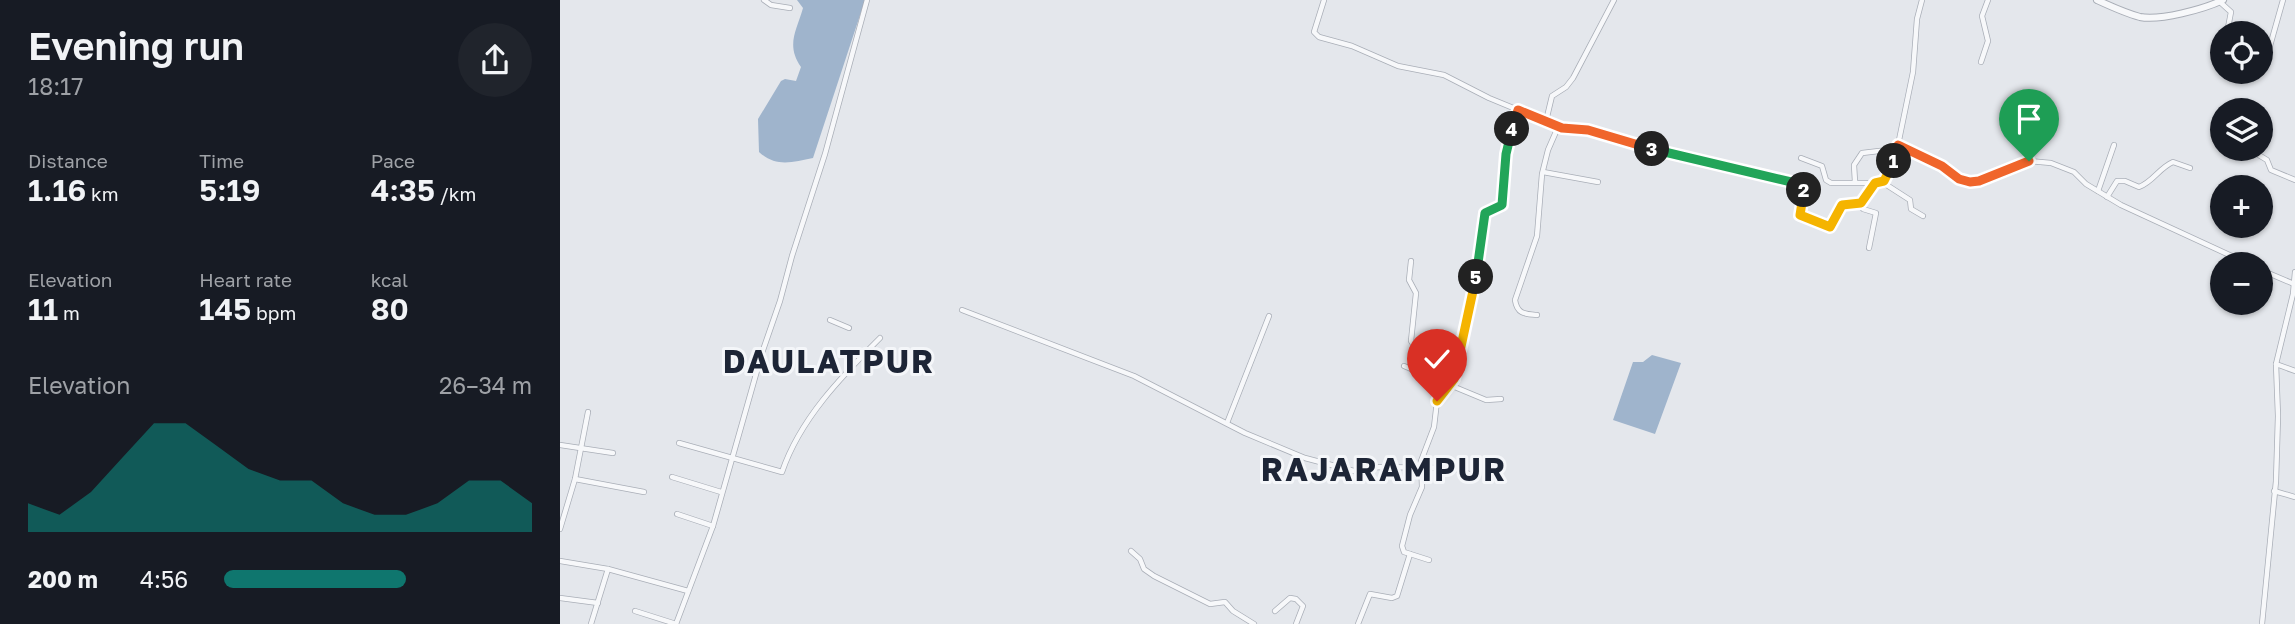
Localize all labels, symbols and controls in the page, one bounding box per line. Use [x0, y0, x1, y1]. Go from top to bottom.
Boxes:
map controls [2210, 21, 2273, 315]
button: locate [2210, 21, 2273, 84]
text: Evening run [28, 23, 244, 68]
button: share [458, 23, 532, 97]
text: 18:17 [28, 72, 83, 100]
pin [1999, 89, 2059, 161]
button: layers [2210, 98, 2273, 161]
icon: arrive [2010, 100, 2048, 138]
pin: 4 [1494, 111, 1530, 146]
text: 4 [1506, 117, 1517, 140]
pin: 3 [1634, 132, 1670, 166]
text: 3 [1646, 137, 1657, 160]
pin: 1 [1876, 144, 1912, 178]
text: Distance [28, 149, 108, 172]
text: Time [199, 149, 244, 172]
text: Pace [371, 149, 415, 172]
text: 1 [1889, 149, 1898, 172]
text: 1.16 [28, 172, 86, 208]
text: 5:19 [199, 172, 260, 208]
text: 4:35 [371, 172, 435, 208]
pin: 2 [1786, 172, 1822, 208]
button: + [2210, 175, 2273, 238]
text: 2 [1798, 178, 1809, 201]
text: km [86, 182, 119, 205]
text: /km [435, 182, 476, 205]
button: − [2210, 252, 2273, 315]
pin: 5 [1458, 260, 1494, 294]
text: 5 [1470, 265, 1481, 288]
text: Elevation [28, 268, 113, 291]
text: Heart rate [199, 268, 292, 291]
text: kcal [371, 268, 408, 291]
text: 11 [28, 291, 58, 327]
text: 145 [199, 291, 251, 327]
text: 80 [371, 291, 409, 327]
text: m [58, 301, 80, 324]
text: bpm [251, 301, 296, 324]
pin [1407, 329, 1467, 401]
icon: check [1418, 340, 1456, 378]
district label: DAULATPUR [723, 342, 935, 380]
text: Elevation [28, 371, 130, 399]
text: 26–34 m [439, 371, 532, 399]
district label: RAJARAMPUR [1261, 450, 1507, 488]
text: 200 m [28, 565, 98, 593]
text: 4:56 [140, 565, 188, 593]

